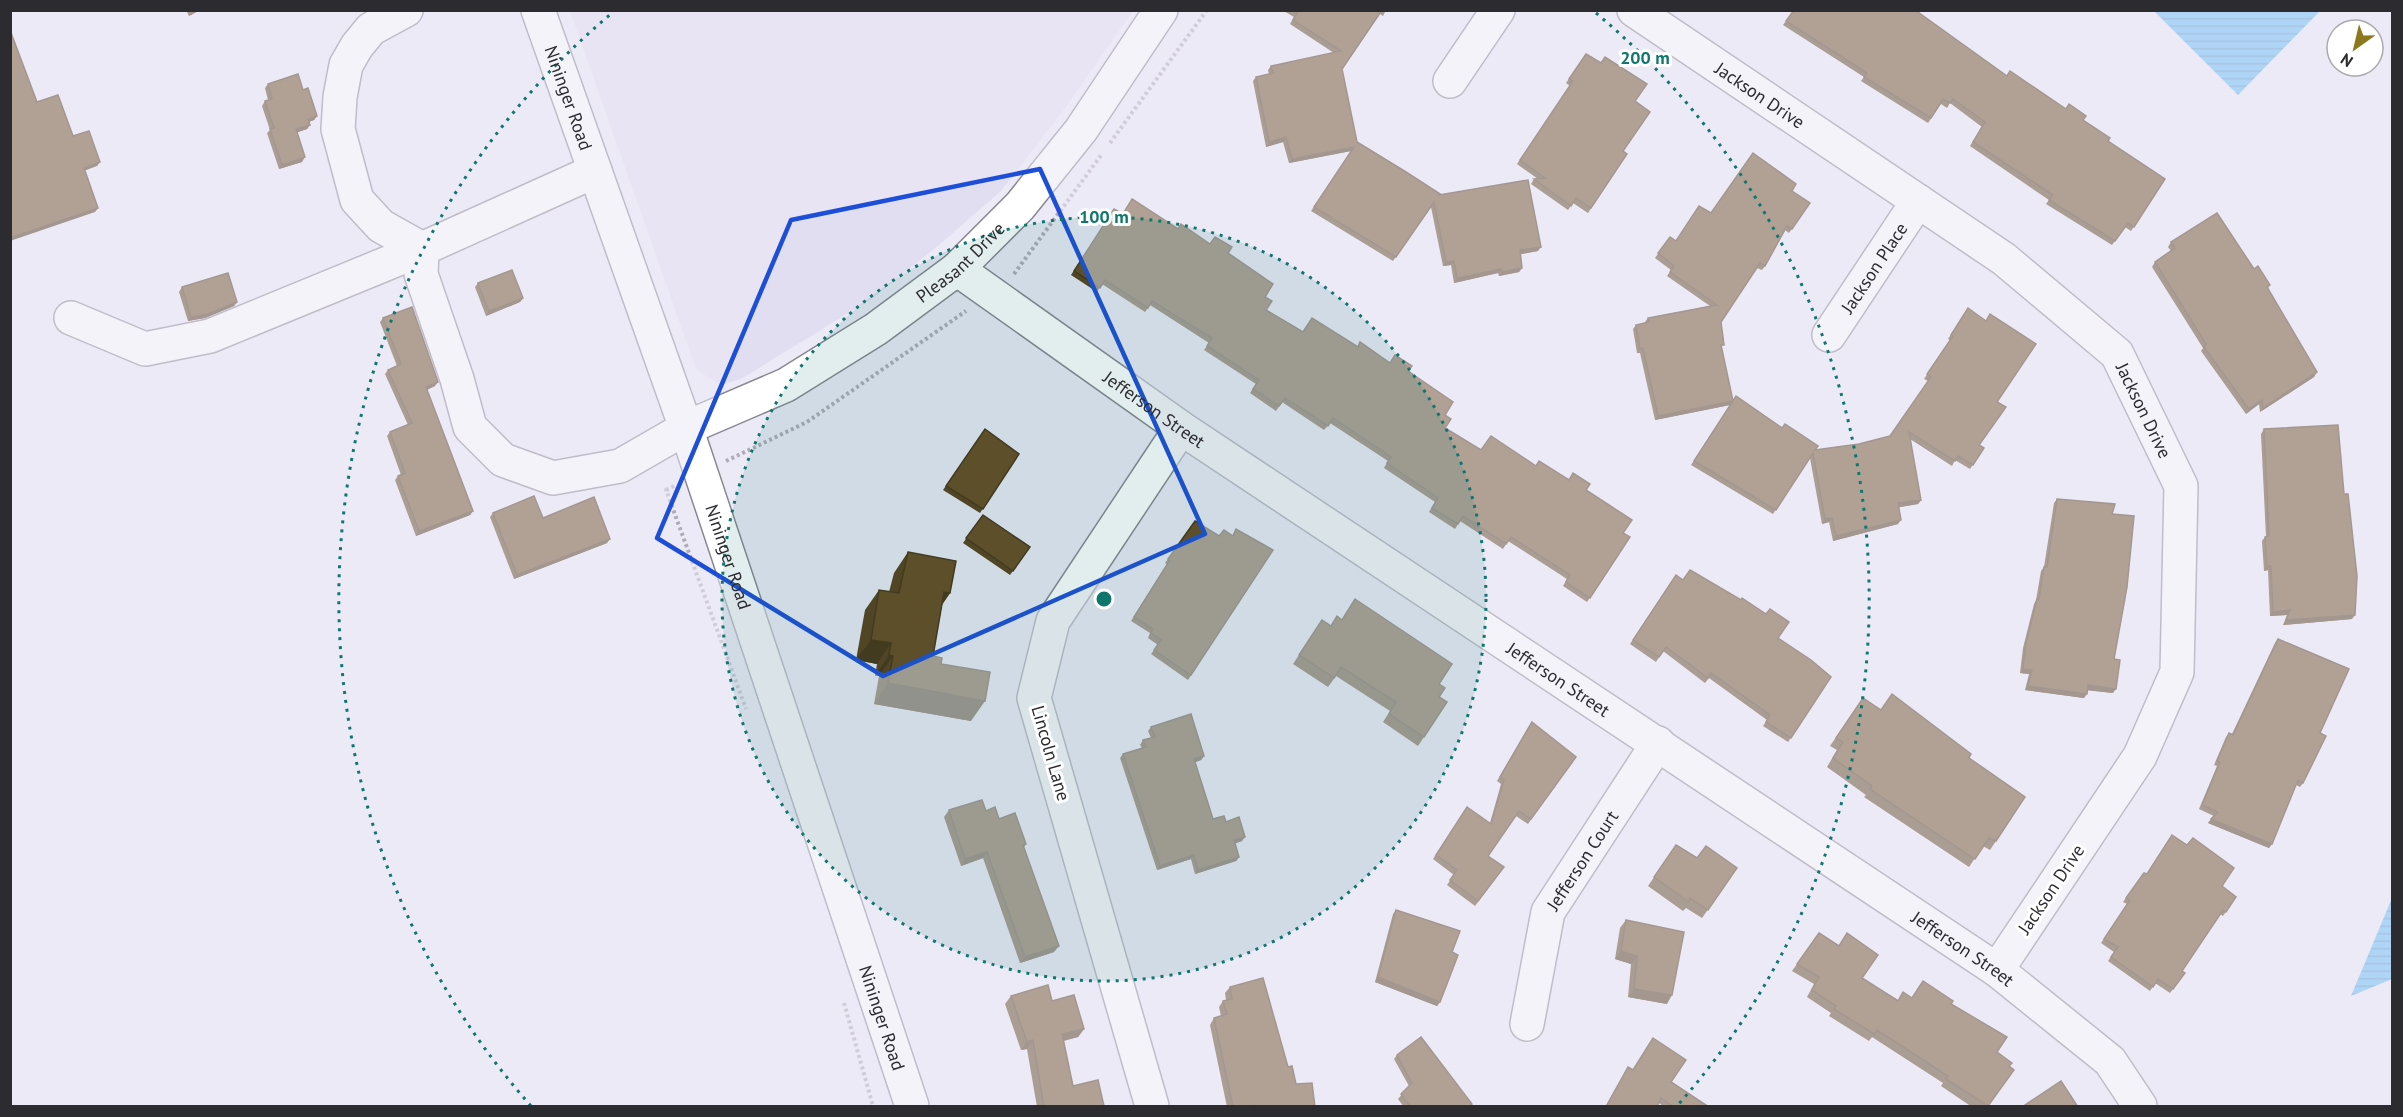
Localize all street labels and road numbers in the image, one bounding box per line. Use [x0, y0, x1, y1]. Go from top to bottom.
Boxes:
street label: Nininger Road [540, 42, 598, 153]
street label: Jackson Drive [1710, 56, 1809, 133]
street label: Pleasant Drive [911, 217, 1009, 307]
street label: Jackson Place [1835, 218, 1912, 318]
street label: Jackson Drive [2111, 358, 2177, 462]
street label: Jefferson Street [1098, 365, 1210, 452]
street label: Nininger Road [701, 501, 757, 612]
street label: Jefferson Street [1502, 636, 1614, 721]
street label: Lincoln Lane [1026, 703, 1076, 803]
street label: Jefferson Court [1540, 806, 1623, 915]
street label: Jackson Drive [2012, 840, 2089, 939]
street label: Jefferson Street [1907, 905, 2019, 991]
street label: Nininger Road [854, 962, 911, 1073]

